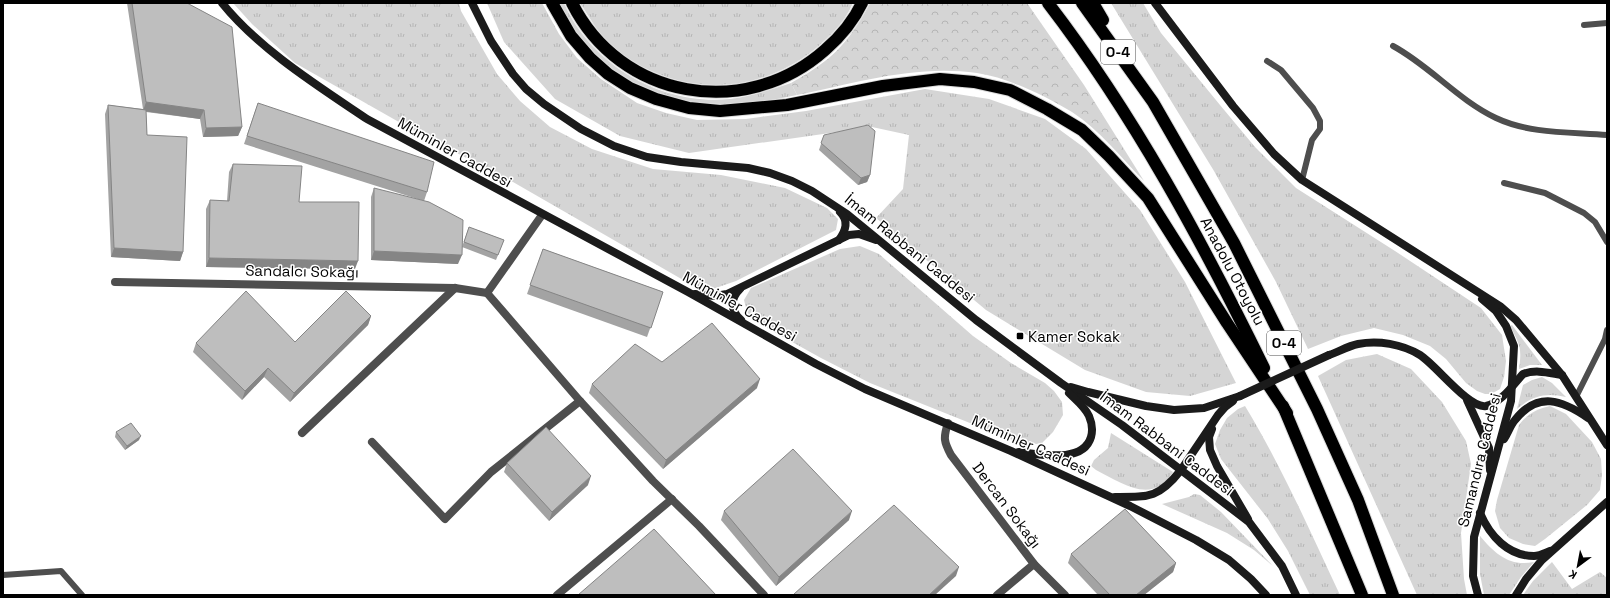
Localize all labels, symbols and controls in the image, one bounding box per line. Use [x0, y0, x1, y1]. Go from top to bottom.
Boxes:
road number: O-4 [1101, 40, 1135, 64]
street label: Müminler Caddesi [394, 113, 516, 191]
street label: İmam Rabbani Caddesi [841, 189, 979, 307]
street label: Anadolu Otoyolu [1196, 214, 1270, 328]
street label: Sandalcı Sokağı [245, 261, 359, 281]
street label: Müminler Caddesi [679, 267, 801, 345]
place label: Kamer Sokak [1028, 327, 1120, 346]
marker: Kamer Sokak [1015, 331, 1025, 341]
road number: O-4 [1267, 331, 1301, 355]
street label: İmam Rabbani Caddesi [1096, 387, 1238, 499]
street label: Samandıra Caddesi [1453, 391, 1505, 529]
street label: Müminler Caddesi [969, 410, 1093, 480]
street label: Dercan Sokağı [968, 458, 1046, 552]
north arrow [1558, 546, 1598, 586]
text: K [1566, 567, 1579, 582]

